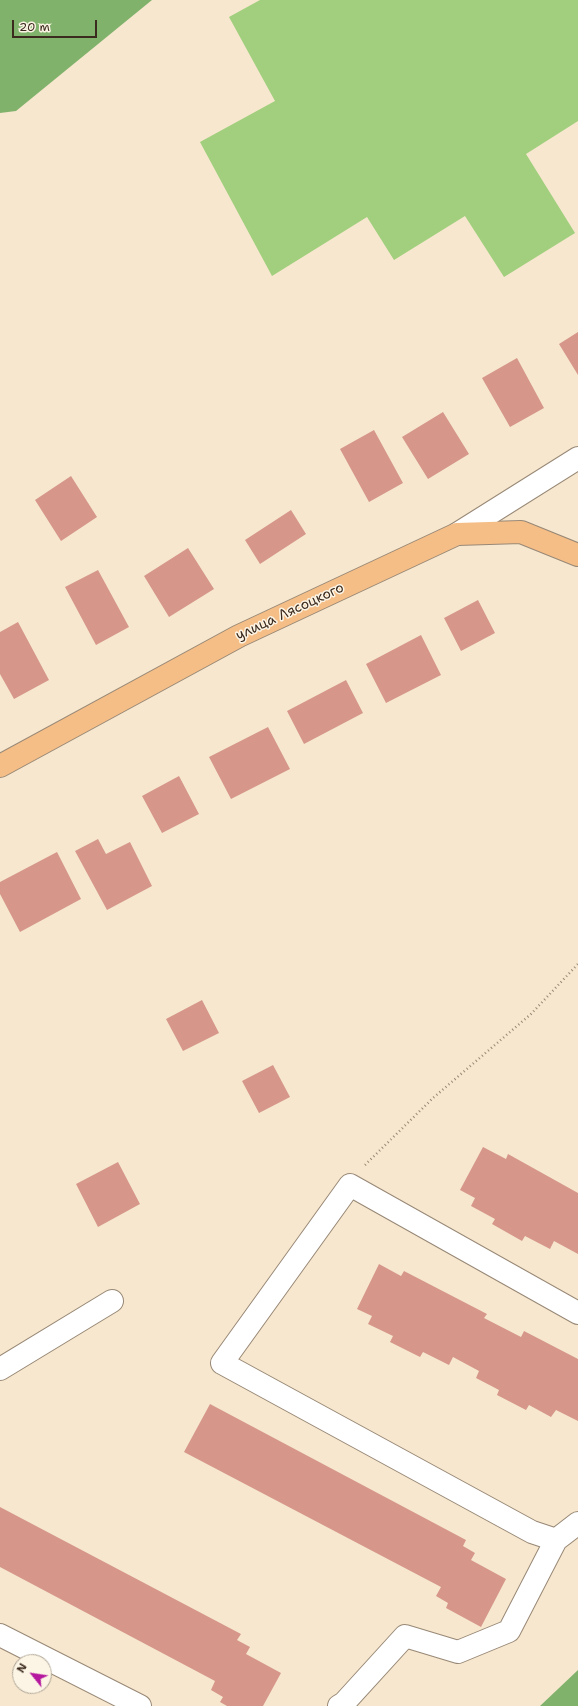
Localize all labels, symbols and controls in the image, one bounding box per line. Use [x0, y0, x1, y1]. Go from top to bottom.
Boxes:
scale bar [14, 12, 99, 38]
text: 20 m [19, 19, 50, 35]
street label: улица Лясоцкого [233, 580, 347, 644]
north arrow [12, 1654, 52, 1694]
text: N [13, 1661, 31, 1676]

